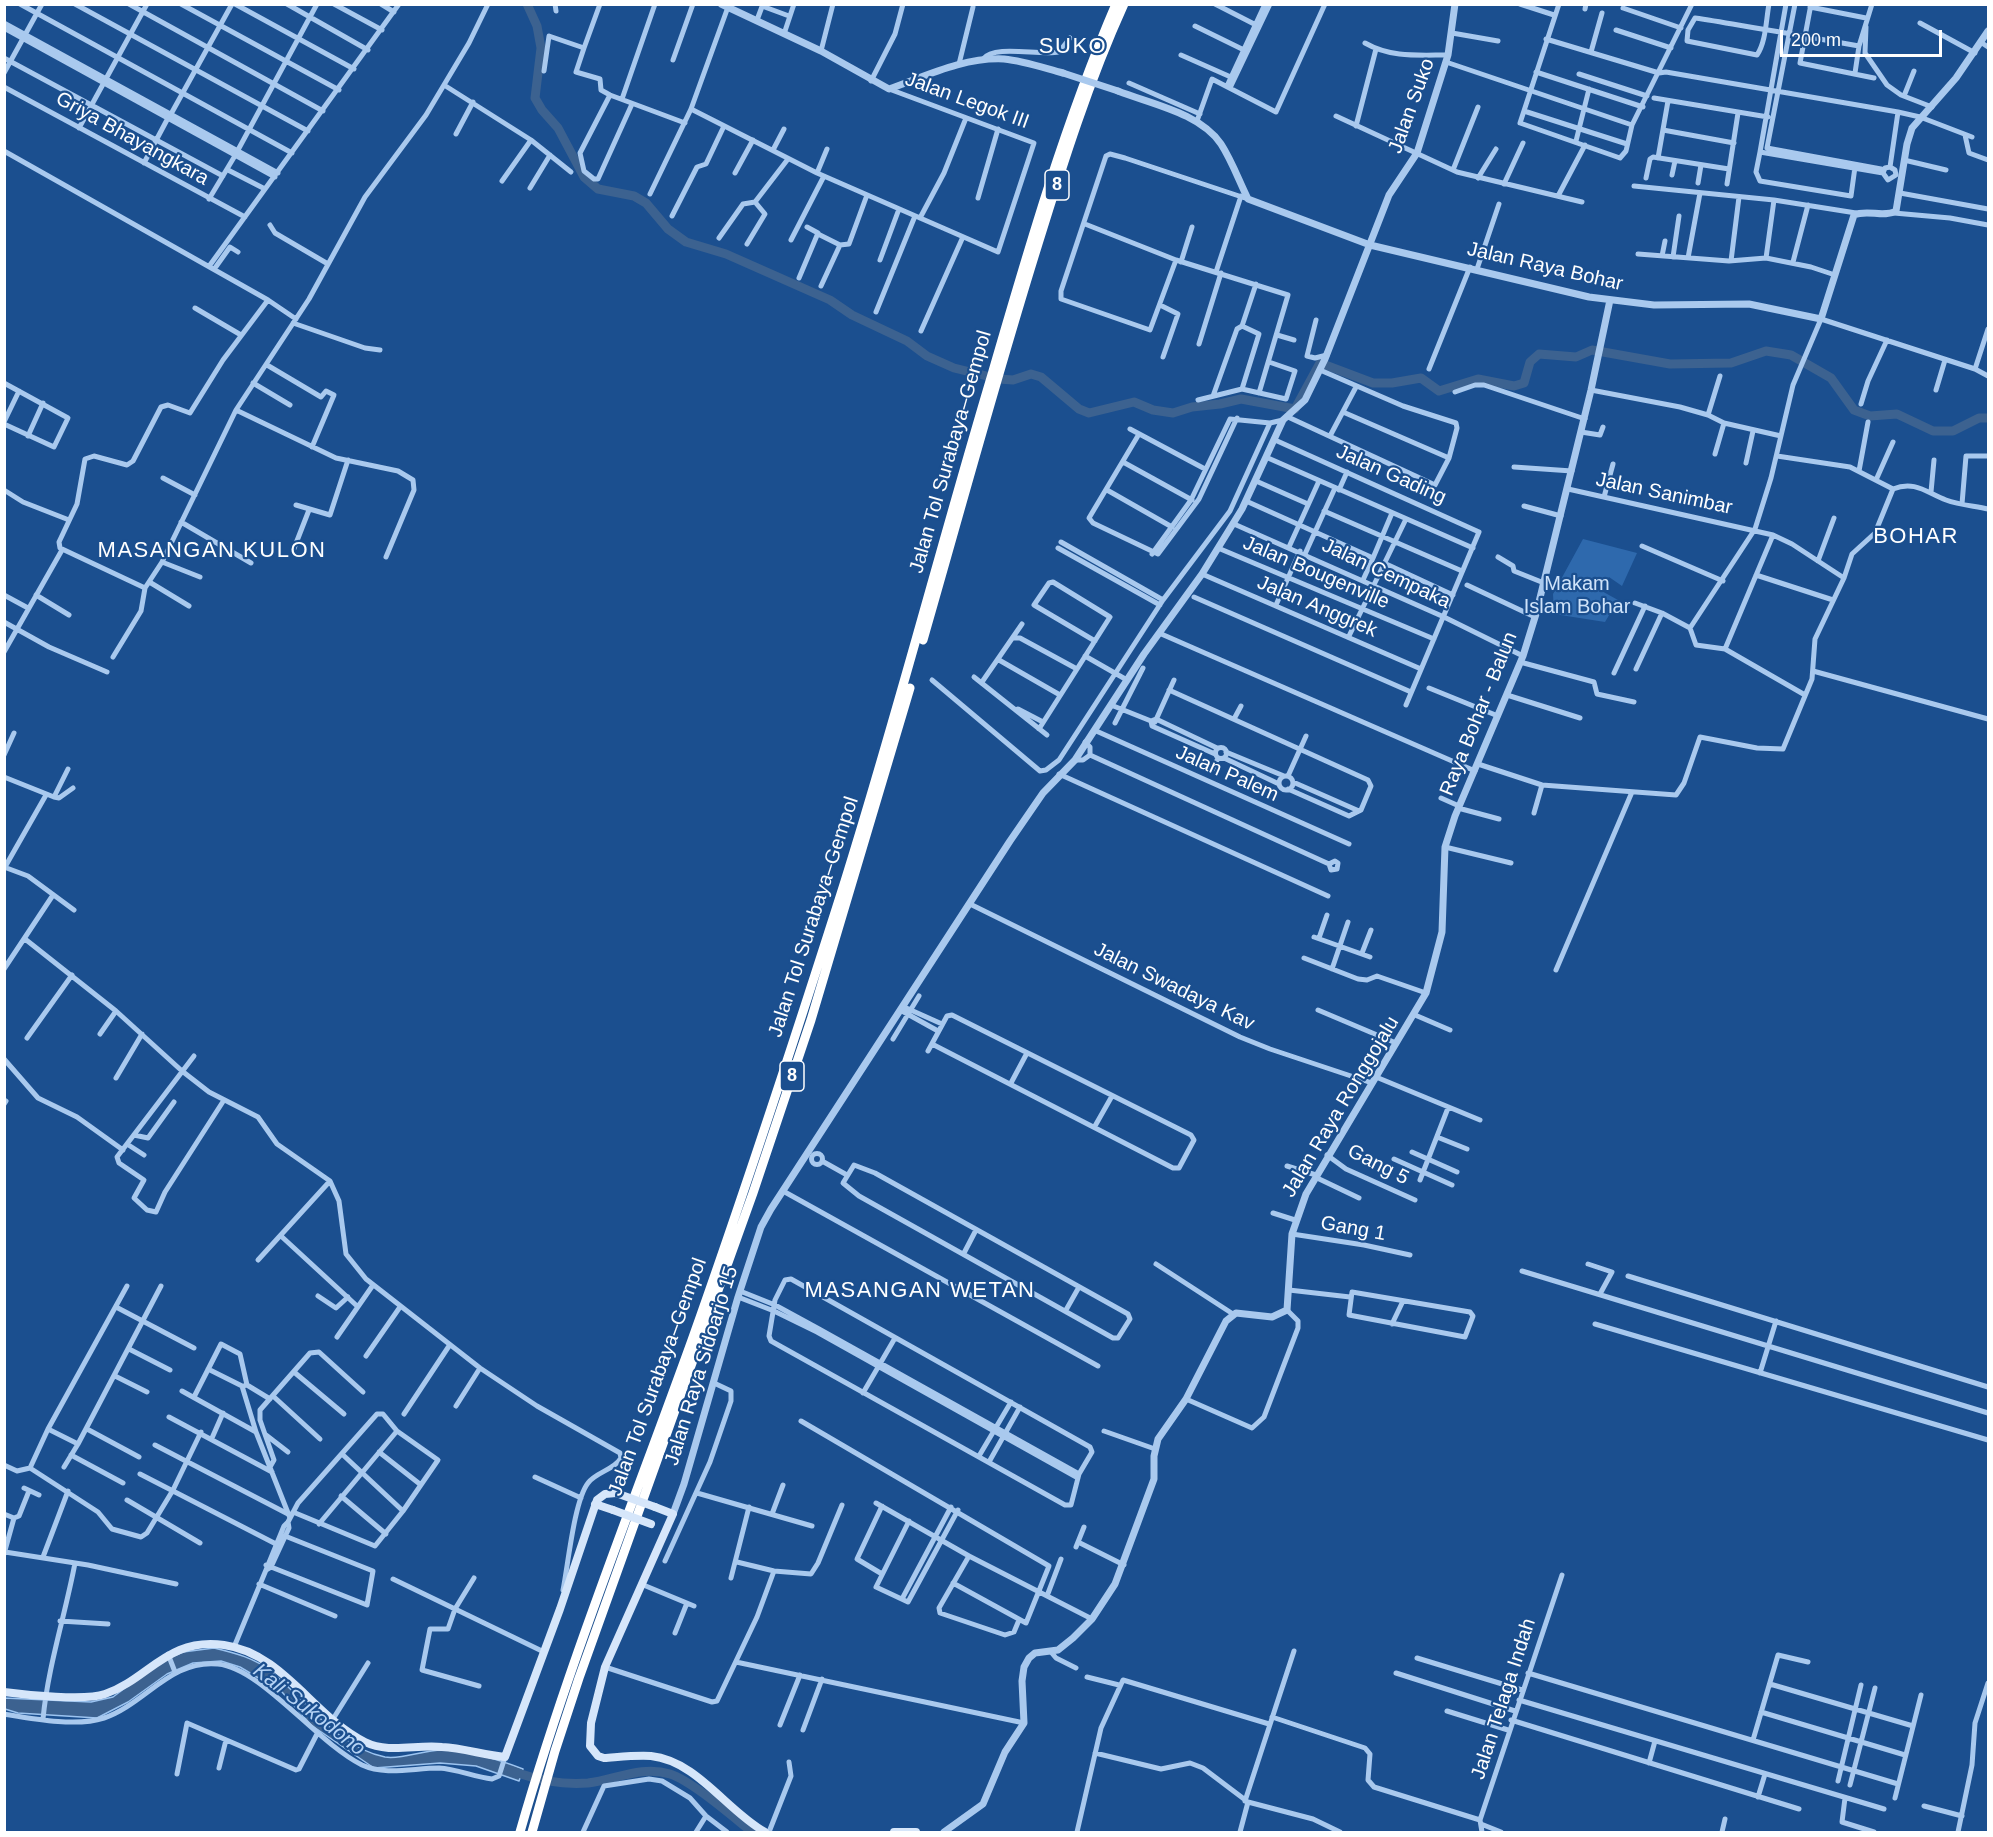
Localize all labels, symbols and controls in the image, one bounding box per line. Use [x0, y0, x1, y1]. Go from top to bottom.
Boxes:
scale bar [1783, 18, 1945, 56]
text: 200 m [1791, 30, 1841, 50]
district label: SUKO [1039, 34, 1107, 60]
street label: Jalan Suko [1384, 55, 1440, 157]
street label: Jalan Legok III [902, 67, 1032, 135]
street label: Griya Bhayangkara [51, 87, 213, 191]
road number: 8 [1045, 170, 1069, 200]
street label: Jalan Raya Bohar [1465, 237, 1625, 297]
street label: Jalan Tol Surabaya–Gempol [905, 328, 997, 576]
street label: Jalan Gading [1332, 440, 1450, 510]
street label: Jalan Sanimbar [1594, 468, 1734, 520]
district label: BOHAR [1873, 524, 1959, 550]
street label: Jalan Bougenville [1239, 531, 1393, 615]
street label: Jalan Cempaka [1318, 534, 1454, 614]
district label: MASANGAN KULON [98, 538, 326, 564]
street label: Jalan Anggrek [1253, 571, 1381, 643]
park label: Makam Islam Bohar [1524, 572, 1630, 619]
street label: Raya Bohar - Balun [1435, 629, 1523, 799]
street label: Jalan Palem [1172, 741, 1282, 807]
street label: Jalan Tol Surabaya–Gempol [764, 794, 864, 1040]
street label: Jalan Swadaya Kav [1090, 938, 1258, 1036]
street label: Jalan Raya Ronggojalu [1277, 1012, 1405, 1202]
road number: 8 [780, 1061, 804, 1091]
street label: Gang 5 [1343, 1139, 1413, 1191]
street label: Gang 1 [1319, 1211, 1387, 1247]
street label: Jalan Tol Surabaya–Gempol [604, 1255, 712, 1499]
street label: Jalan Raya Sidoarjo 15 [660, 1264, 744, 1468]
district label: MASANGAN WETAN [805, 1278, 1035, 1304]
street label: Jalan Telaga Indah [1467, 1615, 1541, 1783]
water label: Kali Sukodono [248, 1658, 370, 1762]

